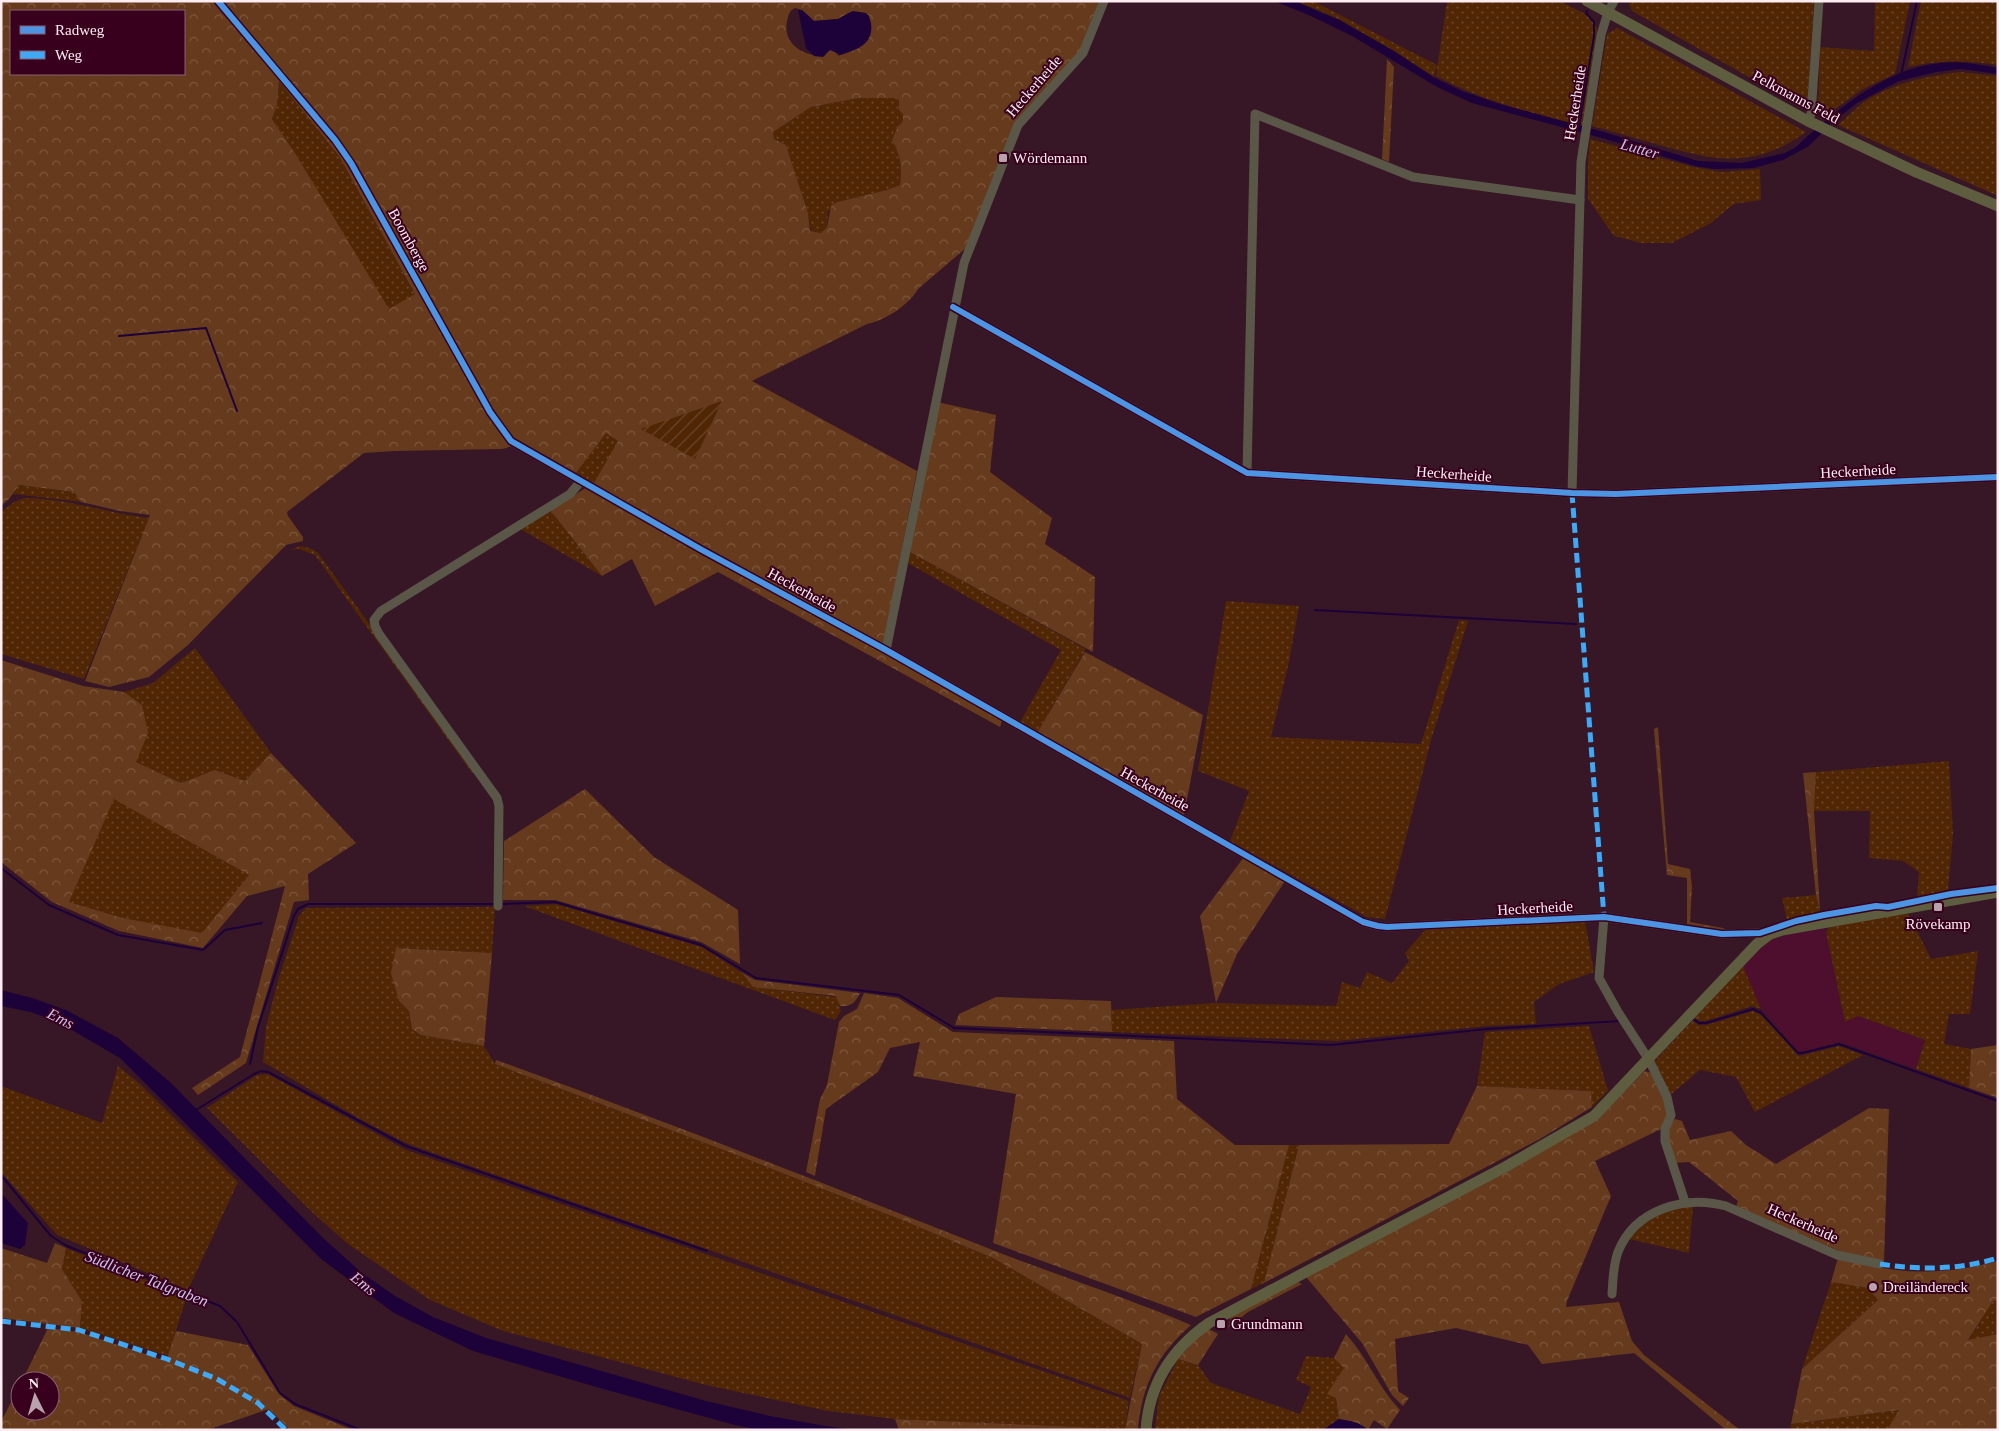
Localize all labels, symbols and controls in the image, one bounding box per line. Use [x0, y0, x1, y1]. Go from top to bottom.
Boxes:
legend [10, 10, 185, 75]
text: Radweg [55, 22, 105, 38]
text: Weg [55, 47, 83, 63]
street label: Heckerheide [1003, 52, 1065, 120]
street label: Heckerheide [1561, 64, 1589, 142]
street label: Pelkmanns Feld [1750, 67, 1843, 127]
water label: Lutter [1618, 135, 1662, 162]
place label: Wördemann [1013, 150, 1088, 166]
marker: Wördemann [997, 152, 1009, 164]
street label: Boomberge [385, 206, 433, 275]
street label: Heckerheide [1820, 461, 1897, 481]
street label: Heckerheide [1416, 463, 1493, 485]
street label: Heckerheide [765, 565, 839, 616]
street label: Heckerheide [1118, 764, 1192, 815]
street label: Heckerheide [1497, 898, 1574, 918]
marker: Rövekamp [1932, 901, 1944, 913]
place label: Rövekamp [1906, 916, 1971, 932]
water label: Ems [44, 1004, 77, 1032]
street label: Heckerheide [1765, 1200, 1841, 1246]
water label: Südlicher Talgraben [82, 1247, 211, 1311]
water label: Ems [347, 1267, 380, 1299]
place label: Dreiländereck [1883, 1279, 1968, 1295]
marker: Dreiländereck [1867, 1281, 1879, 1293]
place label: Grundmann [1231, 1316, 1303, 1332]
marker: Grundmann [1215, 1318, 1227, 1330]
north arrow [10, 1371, 60, 1421]
text: N [28, 1376, 40, 1391]

